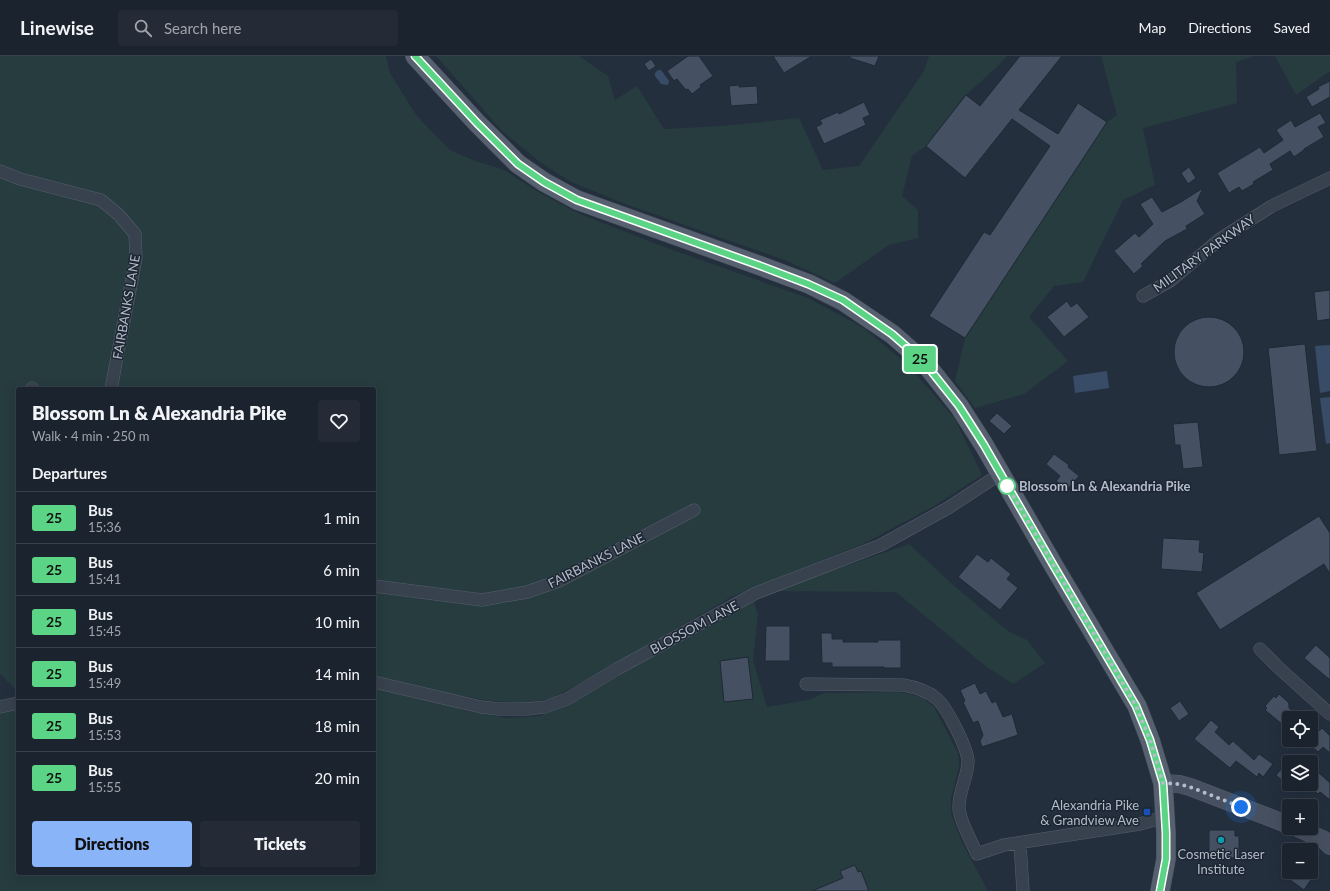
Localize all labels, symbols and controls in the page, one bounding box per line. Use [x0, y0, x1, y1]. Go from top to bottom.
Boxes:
search box [118, 10, 398, 46]
text: Linewise [20, 16, 94, 39]
icon: search [132, 17, 154, 39]
text: Search here [164, 19, 241, 37]
text: Map [1139, 19, 1166, 36]
text: Directions [1188, 19, 1251, 36]
text: Saved [1273, 19, 1310, 36]
street label: MILITARY PARKWAY [1150, 210, 1259, 295]
street label: FAIRBANKS LANE [109, 253, 143, 361]
line badge: 25 [902, 346, 938, 372]
text: 25 [912, 350, 928, 367]
button: heart [318, 400, 360, 442]
text: Blossom Ln & Alexandria Pike [32, 401, 287, 424]
text: Walk · 4 min · 250 m [32, 428, 150, 444]
text: Departures [32, 464, 107, 482]
marker: Blossom Ln & Alexandria Pike [998, 477, 1016, 495]
place label: Blossom Ln & Alexandria Pike [1019, 478, 1190, 494]
text: Bus [88, 501, 113, 519]
text: 25 [46, 509, 62, 526]
text: 1 min [323, 509, 360, 527]
text: 15:36 [88, 519, 121, 535]
street label: FAIRBANKS LANE [545, 529, 647, 591]
text: Bus [88, 553, 113, 571]
text: 25 [46, 561, 62, 578]
text: 6 min [323, 561, 360, 579]
text: 15:41 [88, 571, 121, 587]
street label: BLOSSOM LANE [647, 597, 741, 657]
text: Bus [88, 605, 113, 623]
text: 25 [46, 613, 62, 630]
text: 10 min [314, 613, 360, 631]
text: 15:45 [88, 623, 121, 639]
text: Bus [88, 657, 113, 675]
text: 25 [46, 665, 62, 682]
text: 14 min [314, 665, 360, 683]
text: 15:49 [88, 675, 121, 691]
text: Bus [88, 709, 113, 727]
map controls [1282, 711, 1318, 879]
button: locate [1282, 711, 1318, 747]
text: 25 [46, 717, 62, 734]
text: 18 min [314, 717, 360, 735]
text: 15:53 [88, 727, 121, 743]
button: layers [1282, 755, 1318, 791]
text: Bus [88, 761, 113, 779]
text: 25 [46, 769, 62, 786]
text: 20 min [314, 769, 360, 787]
text: 15:55 [88, 779, 121, 795]
place label: Alexandria Pike & Grandview Ave [1040, 797, 1139, 828]
your location [1231, 797, 1251, 817]
button: + [1282, 799, 1318, 835]
marker: Alexandria Pike & Grandview Ave [1142, 807, 1152, 817]
button: Directions [32, 821, 192, 867]
button: Tickets [200, 821, 360, 867]
marker: Cosmetic Laser Institute [1216, 835, 1226, 845]
button: − [1282, 843, 1318, 879]
place label: Cosmetic Laser Institute [1178, 846, 1265, 877]

